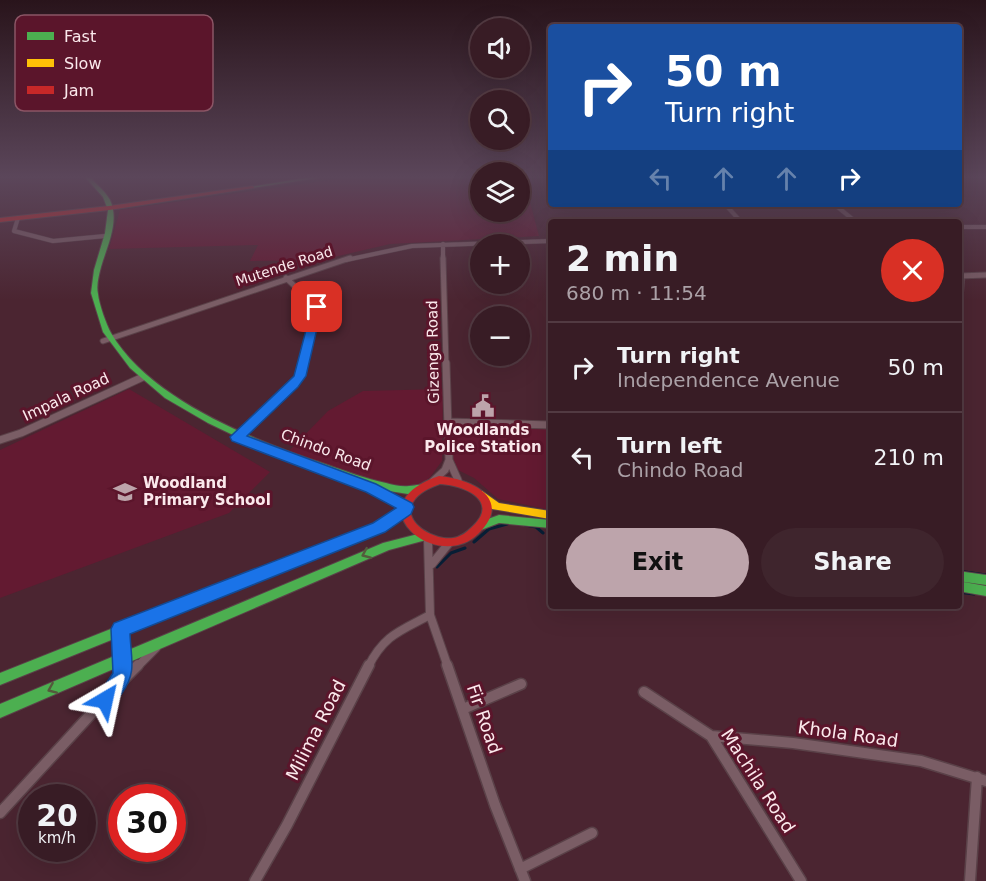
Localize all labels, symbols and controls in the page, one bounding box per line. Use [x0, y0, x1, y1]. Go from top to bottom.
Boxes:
legend [15, 15, 213, 111]
map controls [470, 18, 530, 366]
button: sound [470, 18, 530, 78]
text: Fast [64, 27, 96, 46]
text: 50 m [665, 47, 782, 96]
icon: right [566, 48, 644, 126]
text: Slow [64, 54, 101, 73]
text: Jam [63, 81, 94, 100]
button: search [470, 90, 530, 150]
text: Turn right [665, 97, 794, 128]
button: layers [470, 162, 530, 222]
icon: left [644, 162, 677, 195]
icon: ahead [707, 162, 740, 195]
icon: ahead [770, 162, 803, 195]
icon: right [833, 162, 866, 195]
button: + [470, 234, 530, 294]
text: 2 min [566, 238, 679, 279]
button: close [881, 239, 944, 302]
street label: Mutende Road [233, 243, 335, 289]
pin [291, 281, 342, 332]
text: 680 m · 11:54 [566, 281, 707, 305]
icon: arrive [300, 290, 333, 323]
street label: Gizenga Road [423, 300, 443, 404]
button: − [470, 306, 530, 366]
text: Turn right [617, 343, 740, 368]
icon: right [566, 351, 599, 384]
text: 50 m [888, 355, 944, 380]
text: Independence Avenue [617, 368, 840, 392]
street label: Impala Road [20, 369, 112, 425]
public building icon: Woodlands Police Station [470, 393, 496, 419]
place label: Woodlands Police Station [424, 421, 542, 456]
street label: Chindo Road [278, 425, 374, 475]
text: Turn left [617, 433, 722, 458]
icon: left [566, 441, 599, 474]
text: 210 m [874, 445, 944, 470]
text: Chindo Road [617, 458, 743, 482]
place label: Woodland Primary School [143, 474, 271, 509]
school or university icon: Woodland Primary School [112, 479, 138, 505]
button: Exit [566, 528, 749, 597]
button: Share [761, 528, 944, 597]
one-way arrow [361, 547, 372, 559]
position arrow [73, 668, 137, 732]
street label: Milima Road [281, 676, 350, 784]
street label: Fir Road [463, 681, 506, 756]
one-way arrow [47, 682, 58, 694]
street label: Khola Road [797, 716, 900, 751]
street label: Machila Road [717, 725, 800, 837]
speed limit sign: 30 [108, 784, 186, 862]
text: 20 [36, 798, 78, 833]
text: km/h [38, 829, 76, 847]

